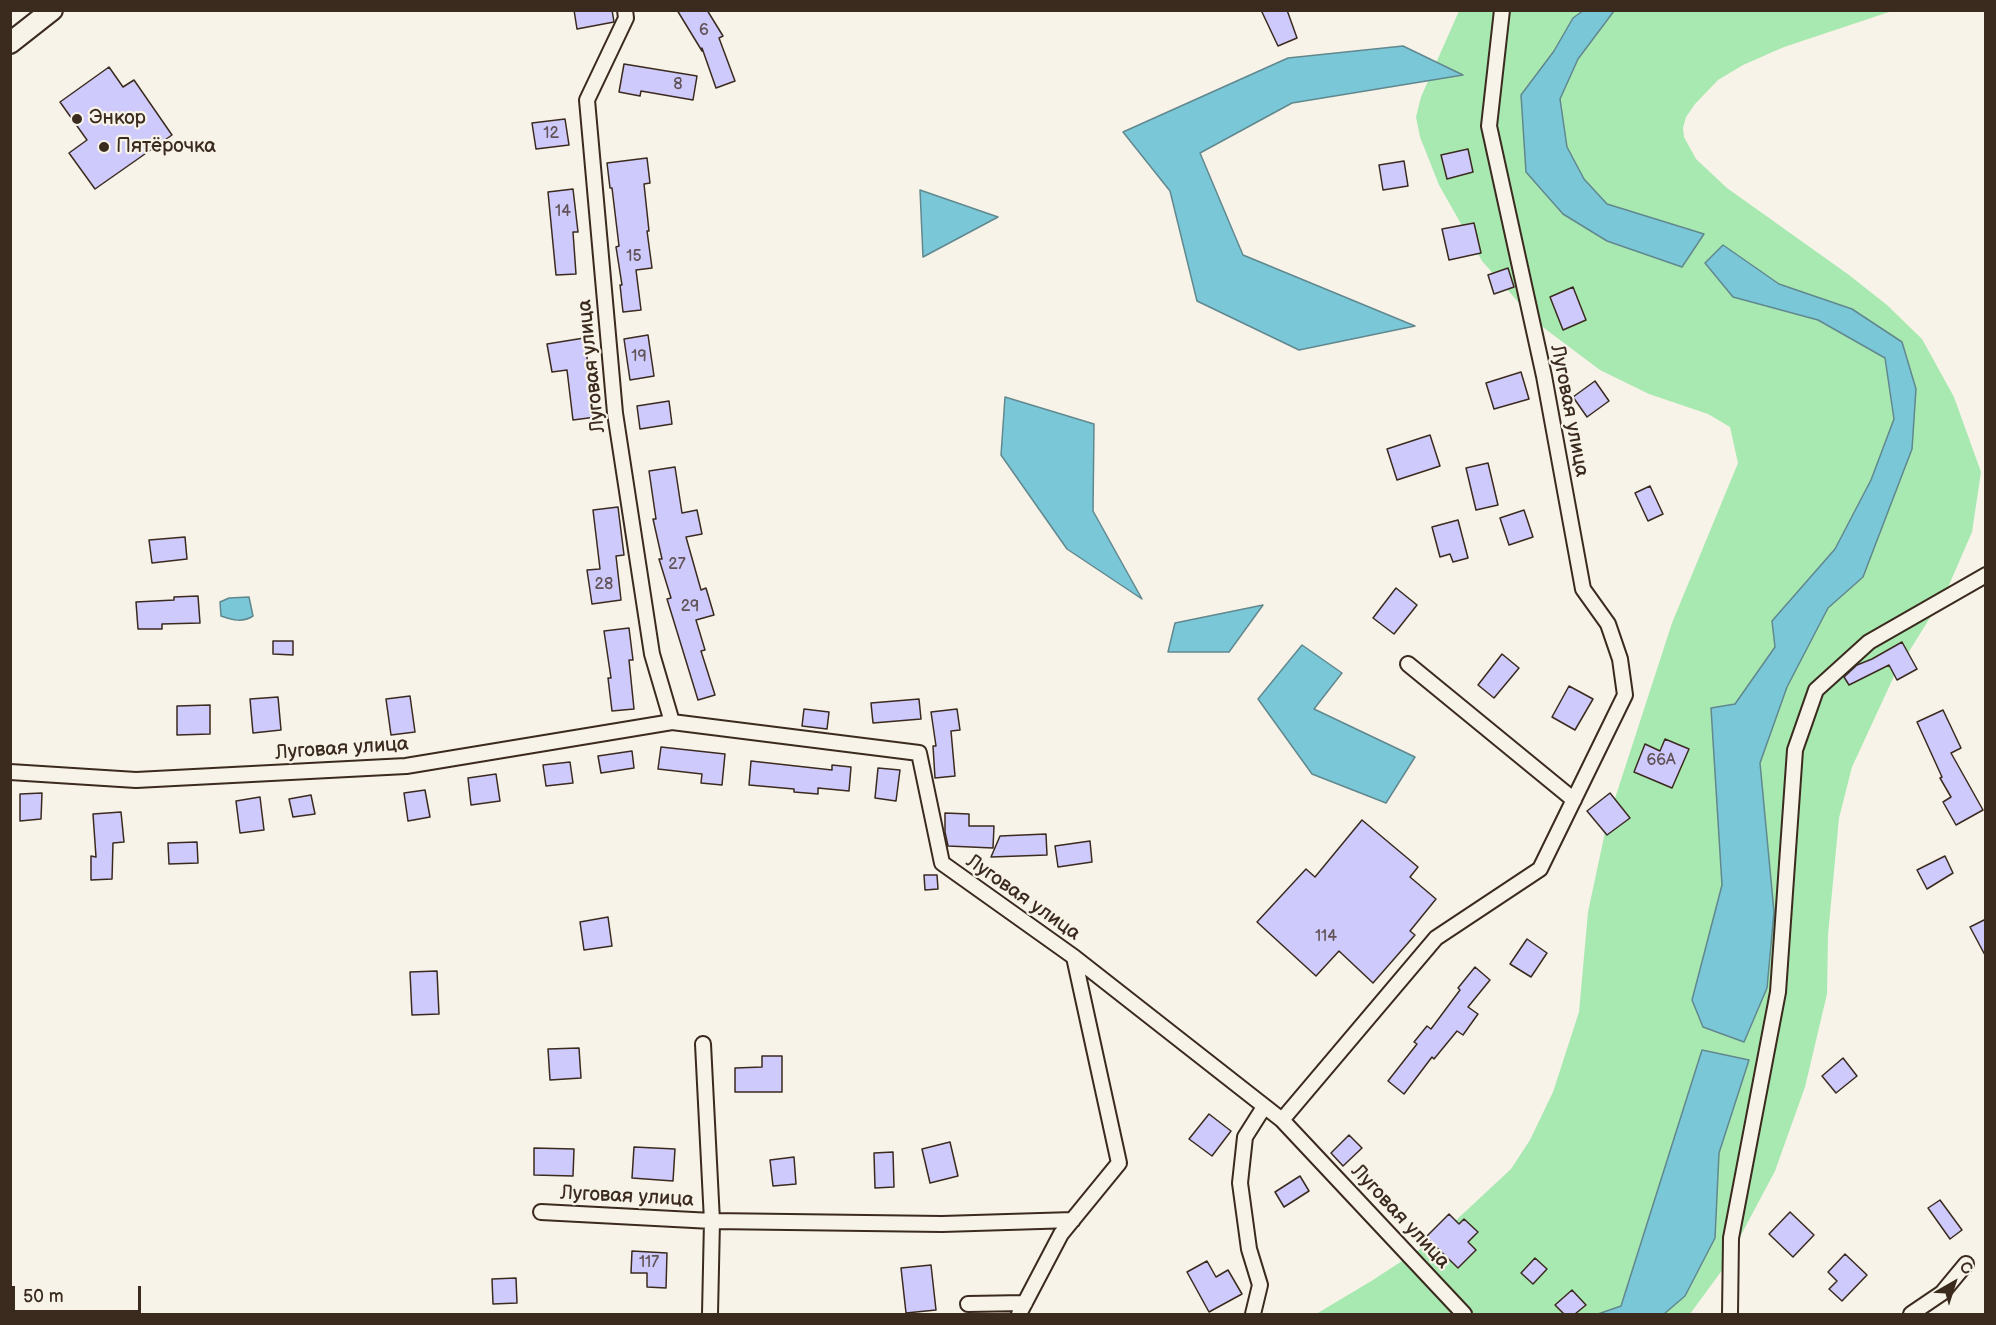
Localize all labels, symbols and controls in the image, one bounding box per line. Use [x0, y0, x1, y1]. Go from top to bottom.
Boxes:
house number: 6 [699, 21, 709, 41]
house number: 8 [673, 75, 683, 95]
place label: Энкор [89, 107, 146, 131]
marker: Энкор [70, 112, 84, 126]
house number: 12 [543, 124, 559, 144]
place label: Пятёрочка [116, 135, 216, 159]
marker: Пятёрочка [97, 140, 111, 154]
house number: 14 [555, 202, 571, 222]
house number: 15 [626, 247, 642, 267]
street label: Луговая улица [573, 298, 611, 434]
street label: Луговая улица [1544, 343, 1594, 479]
house number: 19 [631, 347, 647, 367]
house number: 27 [668, 555, 686, 575]
house number: 28 [595, 575, 613, 595]
house number: 29 [681, 597, 699, 617]
street label: Луговая улица [274, 732, 410, 766]
house number: 66А [1646, 751, 1676, 771]
street label: Луговая улица [961, 850, 1085, 946]
house number: 114 [1315, 927, 1337, 947]
street label: Луговая улица [1346, 1160, 1454, 1274]
street label: Луговая улица [560, 1182, 694, 1212]
house number: 117 [639, 1253, 659, 1273]
north arrow [1924, 1253, 1984, 1313]
text: С [1955, 1258, 1976, 1280]
scale bar [15, 1274, 144, 1312]
text: 50 m [23, 1286, 64, 1307]

